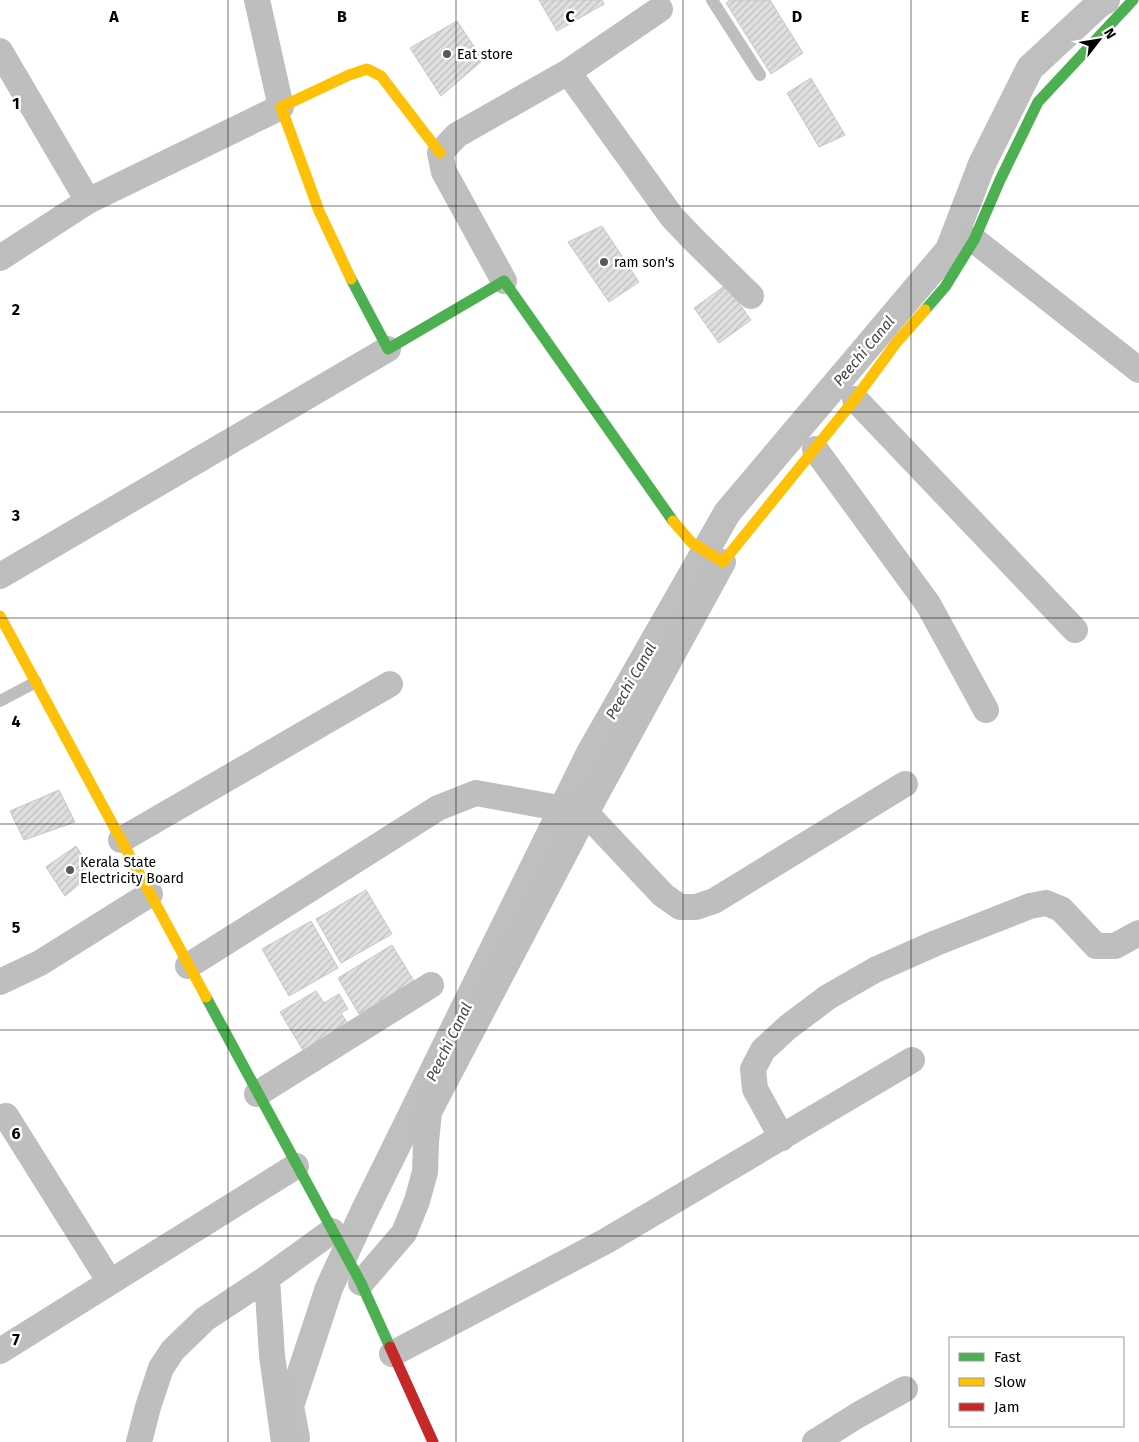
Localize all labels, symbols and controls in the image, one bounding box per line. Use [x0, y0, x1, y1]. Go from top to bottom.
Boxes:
text: A [108, 7, 119, 26]
text: B [337, 7, 347, 26]
text: C [565, 7, 575, 26]
text: D [792, 7, 802, 26]
text: E [1021, 7, 1029, 26]
north arrow [1074, 15, 1124, 65]
text: N [1100, 25, 1119, 42]
place label: Eat store [457, 46, 513, 63]
marker: Eat store [441, 48, 453, 60]
text: 1 [12, 94, 20, 113]
place label: ram son's [614, 254, 675, 271]
marker: ram son's [598, 256, 610, 268]
text: 2 [12, 300, 20, 319]
water label: Peechi Canal [830, 312, 898, 390]
text: 3 [11, 506, 20, 525]
water label: Peechi Canal [602, 639, 660, 723]
text: 4 [11, 712, 21, 731]
place label: Kerala State Electricity Board [80, 854, 184, 887]
marker: Kerala State Electricity Board [64, 864, 76, 876]
text: 5 [12, 918, 21, 937]
water label: Peechi Canal [422, 1000, 476, 1084]
text: 6 [11, 1124, 21, 1143]
text: 7 [12, 1330, 20, 1349]
legend [949, 1337, 1124, 1427]
text: Fast [994, 1348, 1021, 1366]
text: Slow [994, 1373, 1026, 1391]
text: Jam [994, 1398, 1020, 1416]

